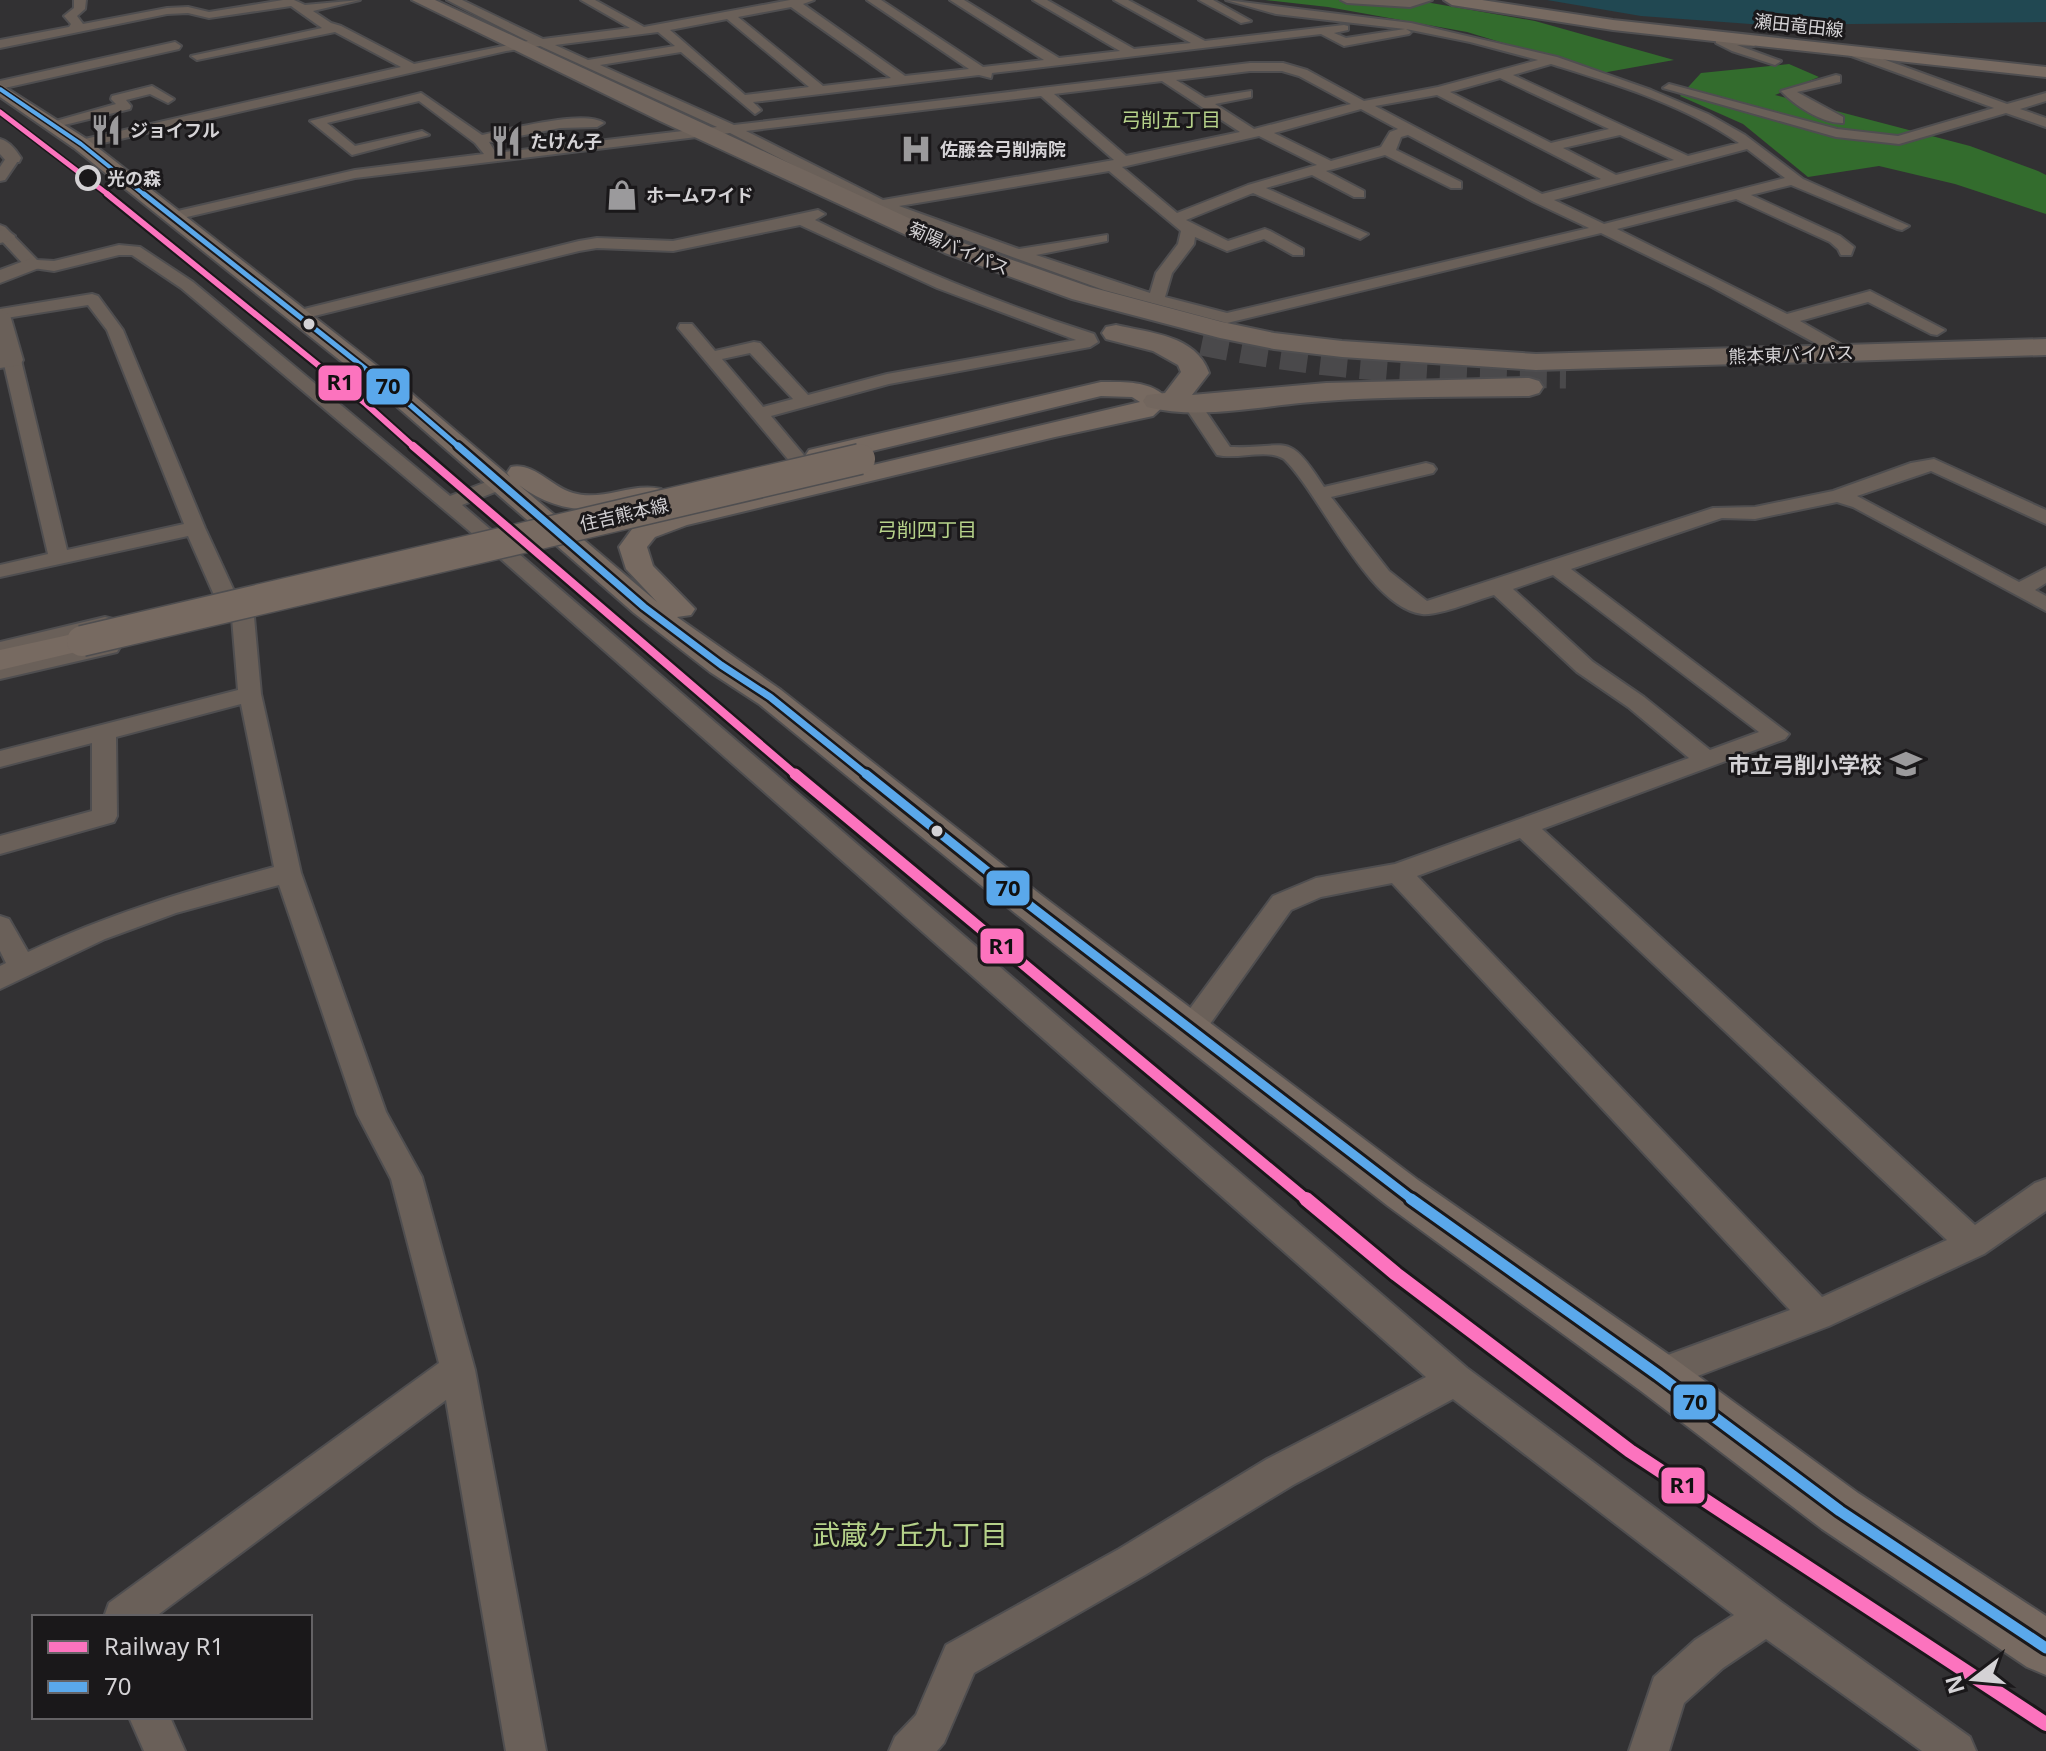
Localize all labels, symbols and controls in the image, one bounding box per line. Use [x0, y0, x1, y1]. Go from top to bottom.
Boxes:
street label: 瀬田竜田線 [1753, 8, 1845, 42]
district label: 弓削五丁目 [1121, 106, 1221, 133]
restaurant icon: ジョイフル [89, 113, 123, 147]
place label: ジョイフル [130, 118, 220, 142]
restaurant icon: たけん子 [489, 124, 523, 158]
place label: たけん子 [530, 129, 602, 153]
hospital icon: 佐藤会弓削病院 [899, 132, 933, 166]
place label: 佐藤会弓削病院 [940, 137, 1066, 161]
marker: 光の森 [76, 166, 100, 190]
place label: 光の森 [107, 166, 161, 190]
shop icon: ホームワイド [605, 178, 639, 212]
place label: ホームワイド [646, 183, 753, 207]
street label: 菊陽バイパス [905, 216, 1013, 280]
unlabelled marker [301, 316, 317, 332]
street label: 熊本東バイパス [1728, 340, 1854, 368]
line badge: R1 [317, 364, 363, 402]
text: R1 [326, 366, 354, 396]
line badge: 70 [365, 367, 411, 406]
text: 70 [375, 370, 401, 400]
street label: 住吉熊本線 [577, 492, 671, 536]
district label: 弓削四丁目 [877, 516, 977, 543]
school or university icon: 市立弓削小学校 [1889, 747, 1923, 781]
place label: 市立弓削小学校 [1728, 749, 1882, 779]
unlabelled marker [929, 823, 945, 839]
line badge: 70 [985, 869, 1031, 907]
text: 70 [995, 872, 1021, 902]
line badge: R1 [979, 927, 1025, 965]
text: R1 [988, 930, 1016, 960]
line badge: 70 [1672, 1383, 1717, 1421]
text: 70 [1682, 1386, 1708, 1416]
line badge: R1 [1660, 1466, 1706, 1505]
text: R1 [1669, 1469, 1697, 1499]
district label: 武蔵ケ丘九丁目 [812, 1515, 1008, 1553]
legend [32, 1615, 312, 1719]
text: Railway R1 [104, 1629, 224, 1662]
north arrow [1934, 1639, 2014, 1719]
text: 70 [104, 1669, 131, 1702]
text: N [1937, 1672, 1971, 1698]

